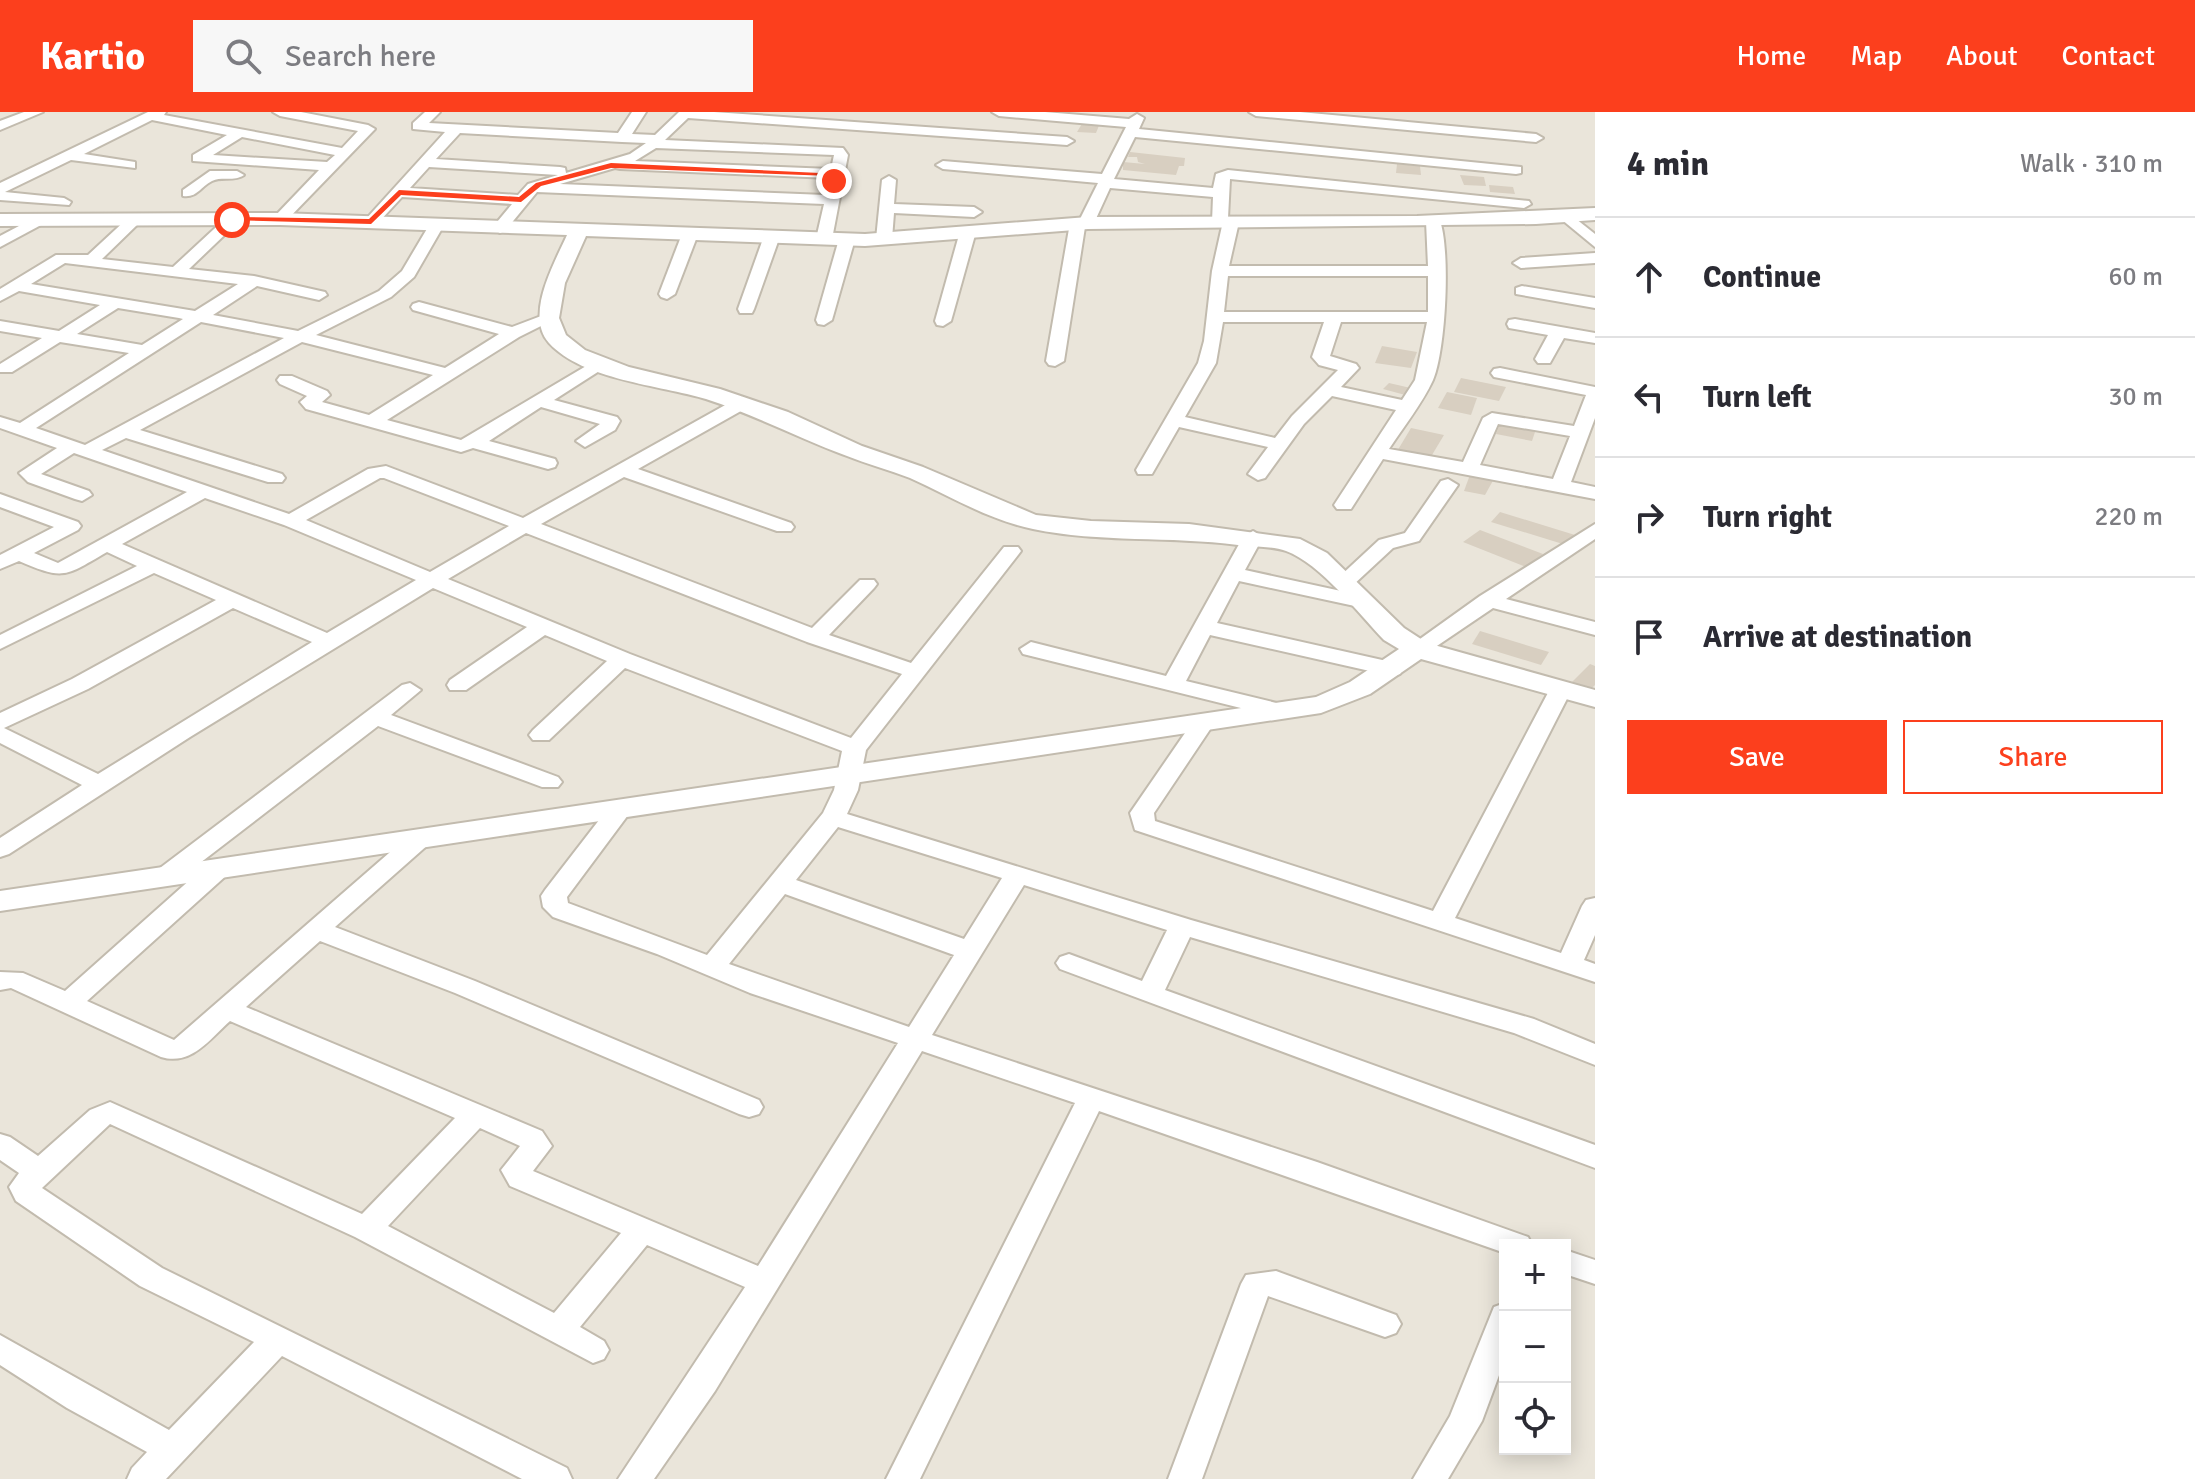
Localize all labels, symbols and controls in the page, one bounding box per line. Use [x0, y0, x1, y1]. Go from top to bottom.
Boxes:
search box [193, 20, 753, 92]
text: Kartio [40, 33, 145, 80]
icon: search [221, 34, 265, 78]
text: Search here [285, 38, 436, 75]
text: Home [1737, 39, 1806, 73]
text: Map [1850, 39, 1902, 73]
text: About [1946, 39, 2018, 73]
text: Contact [2062, 39, 2155, 73]
text: 4 min [1627, 143, 1709, 185]
text: Walk · 310 m [2020, 148, 2163, 180]
route end [816, 163, 852, 199]
route start [214, 202, 250, 238]
icon: ahead [1627, 255, 1671, 299]
text: Continue [1703, 259, 1821, 296]
text: 60 m [2108, 261, 2163, 293]
icon: left [1627, 375, 1671, 419]
text: Turn left [1703, 379, 1812, 416]
text: 30 m [2108, 381, 2163, 413]
icon: right [1627, 495, 1671, 539]
text: Turn right [1703, 499, 1832, 536]
text: 220 m [2094, 501, 2163, 533]
icon: arrive [1627, 615, 1671, 659]
text: Arrive at destination [1703, 619, 1972, 656]
button: Save [1627, 720, 1887, 794]
button: Share [1903, 720, 2163, 794]
map controls [1499, 1239, 1571, 1455]
button: + [1499, 1239, 1571, 1311]
button: − [1499, 1311, 1571, 1383]
button: locate [1499, 1383, 1571, 1455]

